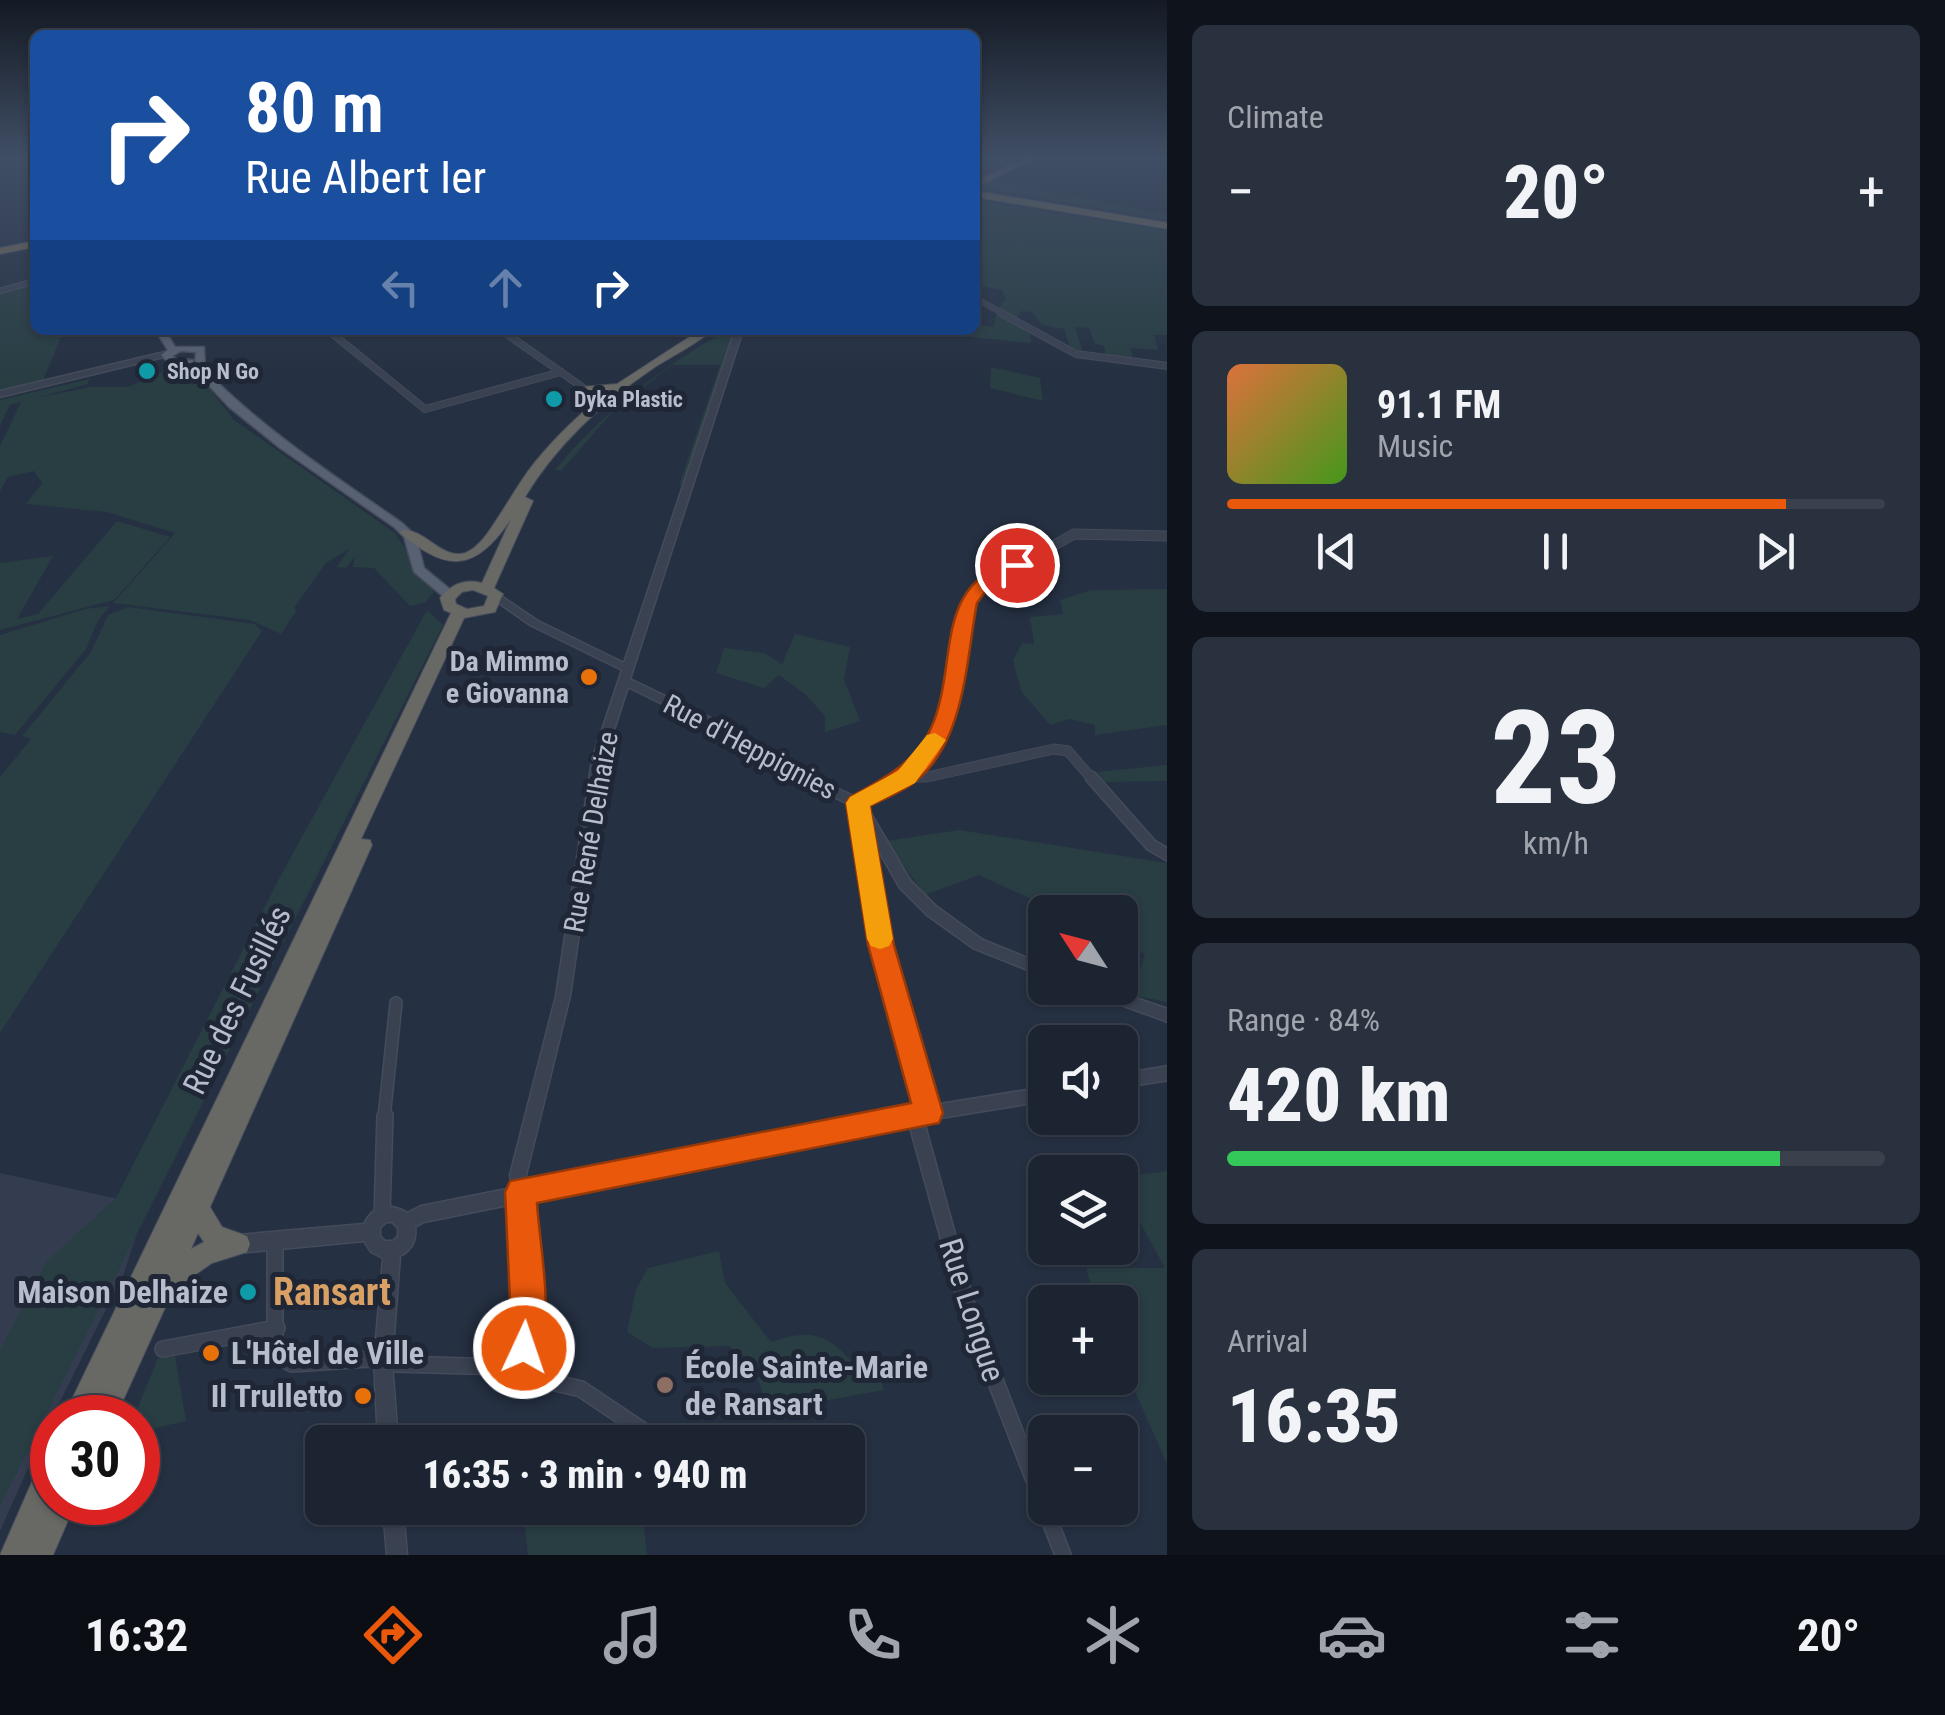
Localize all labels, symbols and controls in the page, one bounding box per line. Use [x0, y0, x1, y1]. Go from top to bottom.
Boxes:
text: 80 m [245, 67, 384, 149]
icon: right [80, 70, 210, 200]
text: Climate [1227, 98, 1324, 136]
text: 20° [1503, 148, 1609, 236]
text: Rue Albert Ier [245, 151, 486, 204]
text: − [1227, 160, 1255, 224]
text: + [1858, 160, 1885, 224]
icon: left [373, 260, 428, 315]
icon: ahead [478, 260, 533, 315]
icon: right [583, 260, 638, 315]
place label: Shop N Go [167, 359, 259, 384]
marker: Shop N Go [136, 360, 158, 382]
text: 91.1 FM [1377, 383, 1501, 427]
place label: Dyka Plastic [574, 387, 683, 412]
marker: Dyka Plastic [543, 388, 565, 410]
text: Music [1377, 427, 1453, 465]
pin [975, 523, 1060, 608]
icon: previous [1309, 524, 1364, 579]
icon: pause [1528, 524, 1583, 579]
icon: next [1748, 524, 1803, 579]
icon: arrive [990, 538, 1045, 593]
place label: Da Mimmo e Giovanna [446, 645, 569, 710]
marker: Da Mimmo e Giovanna [578, 666, 600, 688]
text: 23 [1490, 682, 1622, 835]
street label: Rue d'Heppignies [658, 688, 842, 806]
street label: Rue René Delhaize [557, 729, 625, 935]
text: km/h [1523, 824, 1589, 862]
north arrow [1028, 895, 1138, 1005]
map controls [1028, 895, 1138, 1525]
street label: Rue des Fusillés [175, 900, 299, 1100]
text: Range · 84% [1227, 1001, 1380, 1039]
button: sound [1028, 1025, 1138, 1135]
text: 420 km [1227, 1051, 1450, 1139]
button: layers [1028, 1155, 1138, 1265]
street label: Rue Longue [931, 1234, 1013, 1386]
district label: Ransart [273, 1270, 391, 1314]
place label: Maison Delhaize [17, 1273, 228, 1311]
marker: Maison Delhaize [237, 1281, 259, 1303]
button: + [1028, 1285, 1138, 1395]
position arrow [472, 1296, 576, 1400]
text: Arrival [1227, 1322, 1308, 1360]
place label: L'Hôtel de Ville [231, 1334, 424, 1372]
marker: L'Hôtel de Ville [200, 1342, 222, 1364]
place label: École Sainte-Marie de Ransart [685, 1348, 928, 1423]
text: 16:35 [1227, 1372, 1401, 1460]
marker: École Sainte-Marie de Ransart [654, 1374, 676, 1396]
place label: Il Trulletto [211, 1377, 343, 1415]
marker: Il Trulletto [352, 1385, 374, 1407]
speed limit sign: 30 [30, 1395, 160, 1525]
button: − [1028, 1415, 1138, 1525]
text: 16:35 · 3 min · 940 m [423, 1453, 747, 1497]
icon: directions [358, 1600, 428, 1670]
icon: music [598, 1600, 668, 1670]
icon: phone [838, 1600, 908, 1670]
icon: climate [1078, 1600, 1148, 1670]
icon: car [1317, 1600, 1387, 1670]
icon: filters [1557, 1600, 1627, 1670]
text: 16:32 [85, 1609, 188, 1662]
text: 20° [1797, 1609, 1860, 1662]

